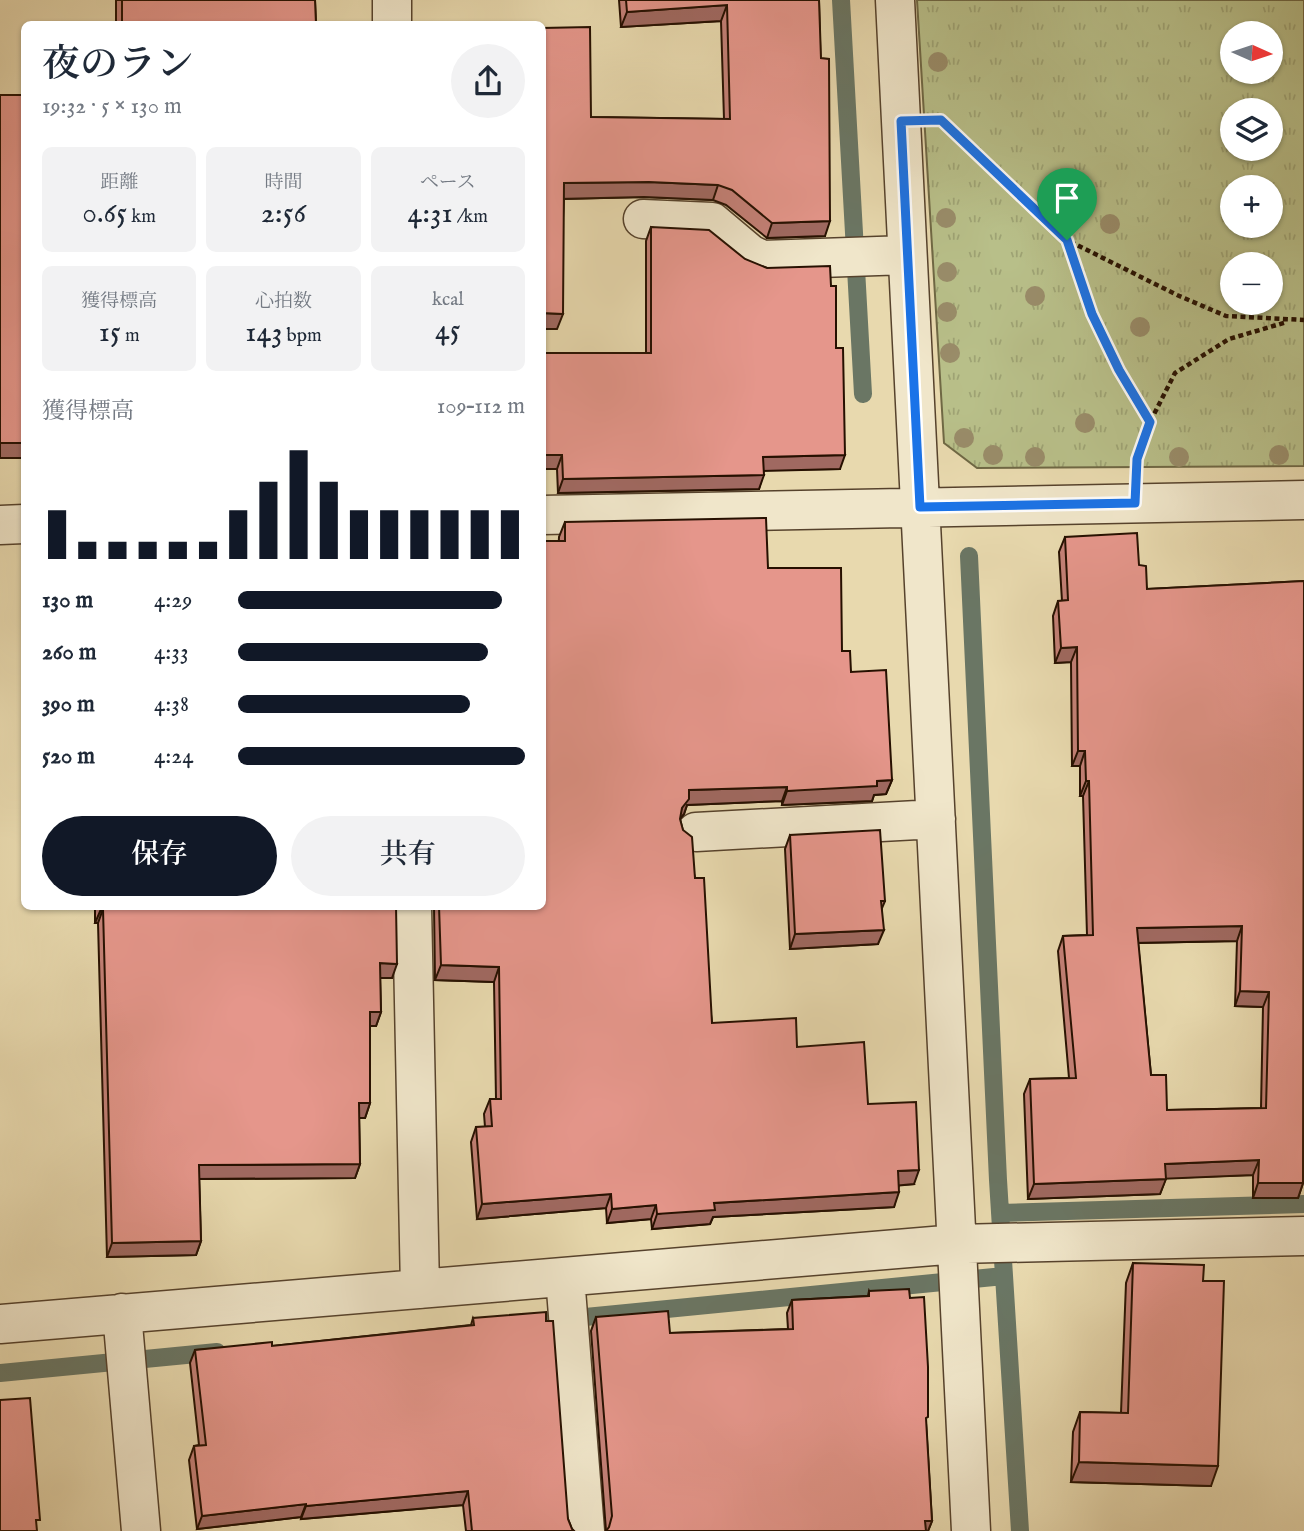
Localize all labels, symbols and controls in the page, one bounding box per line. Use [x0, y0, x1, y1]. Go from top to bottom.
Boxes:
north arrow [1220, 21, 1283, 84]
map controls [1220, 21, 1283, 315]
text: 夜のラン [42, 42, 194, 90]
button: share [451, 44, 525, 118]
text: 19:32 · 5 × 130 m [42, 92, 182, 121]
button: layers [1220, 98, 1283, 161]
pin [1037, 168, 1097, 240]
text: 距離 [100, 171, 138, 195]
text: 時間 [264, 171, 303, 195]
text: ペース [420, 171, 476, 195]
button: + [1220, 175, 1283, 238]
icon: arrive [1048, 179, 1086, 217]
text: 0.65 [82, 195, 127, 233]
text: 2:56 [261, 195, 306, 233]
text: 4:31 [408, 195, 453, 233]
text: km [127, 205, 156, 229]
text: /km [453, 205, 488, 229]
button: − [1220, 252, 1283, 315]
text: kcal [432, 288, 464, 312]
text: 獲得標高 [81, 290, 157, 314]
text: 心拍数 [255, 290, 312, 314]
text: 45 [435, 312, 461, 350]
text: 15 [99, 314, 121, 352]
text: 143 [245, 314, 282, 352]
text: m [121, 324, 140, 348]
text: bpm [282, 324, 322, 348]
text: 109–112 m [437, 392, 525, 421]
text: 獲得標高 [42, 397, 134, 426]
text: 130 m [42, 586, 93, 615]
text: 4:29 [154, 586, 192, 615]
text: 260 m [42, 638, 97, 667]
text: 4:33 [154, 638, 189, 667]
text: 390 m [42, 690, 95, 719]
text: 4:38 [154, 690, 189, 719]
text: 520 m [42, 742, 95, 771]
text: 4:24 [154, 742, 193, 771]
button: 保存 [42, 816, 277, 896]
button: 共有 [291, 816, 525, 896]

